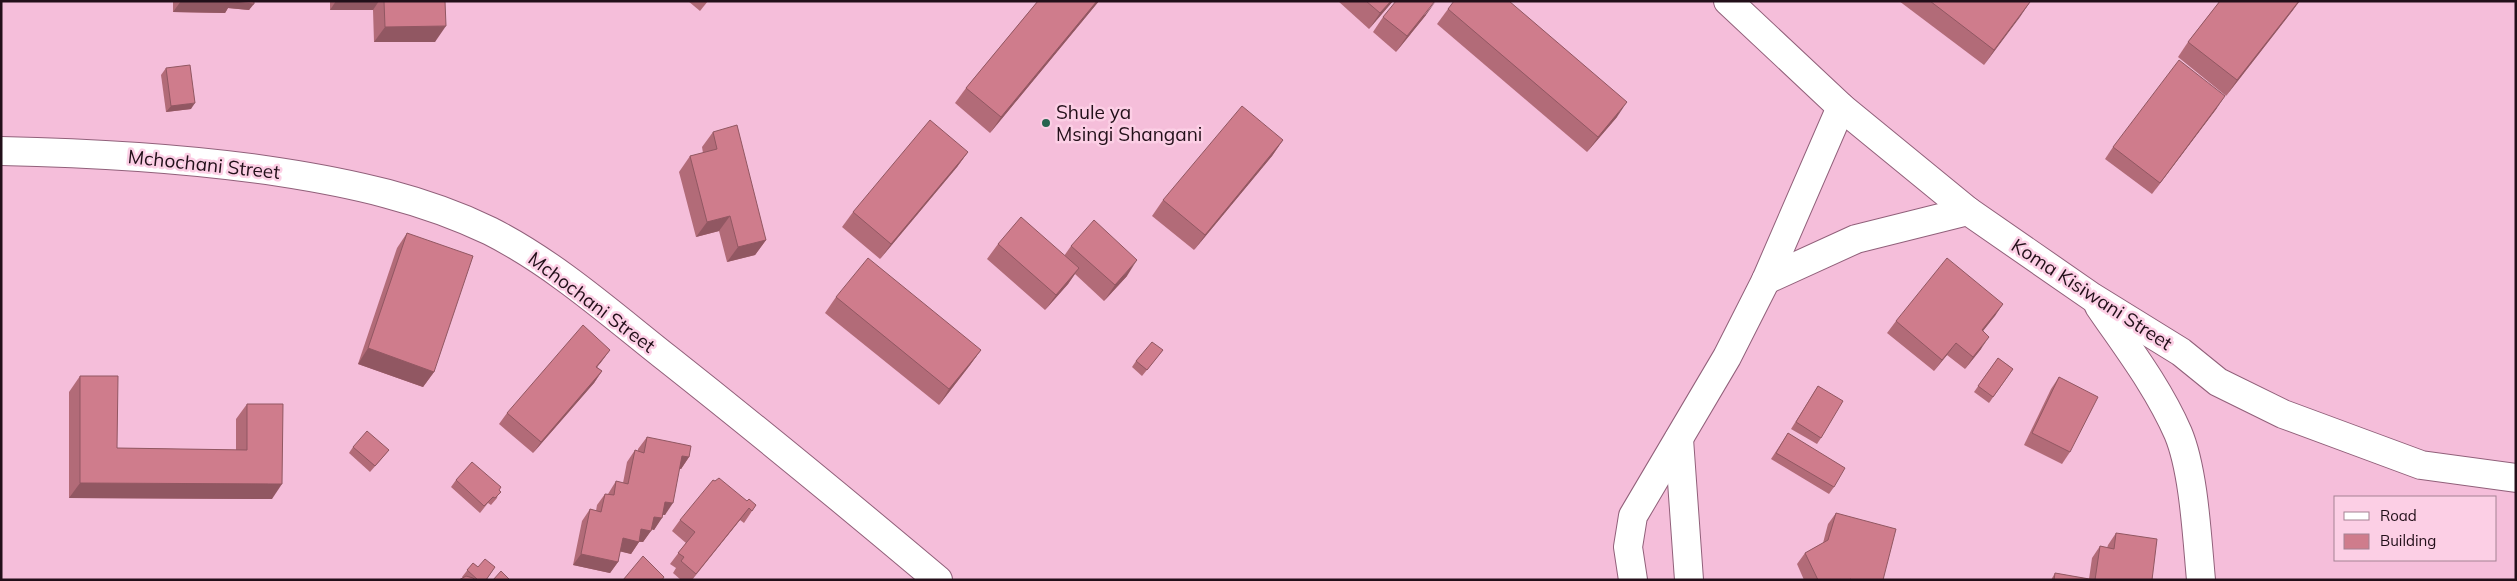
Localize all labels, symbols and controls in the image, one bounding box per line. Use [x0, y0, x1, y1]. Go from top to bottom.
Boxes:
place label: Shule ya Msingi Shangani [1056, 100, 1202, 146]
marker: Shule ya Msingi Shangani [1040, 117, 1052, 129]
street label: Mchochani Street [127, 144, 282, 184]
street label: Koma Kisiwani Street [2007, 233, 2177, 355]
street label: Mchochani Street [524, 246, 661, 358]
legend [2334, 496, 2497, 561]
text: Road [2380, 506, 2417, 525]
text: Building [2380, 531, 2436, 550]

